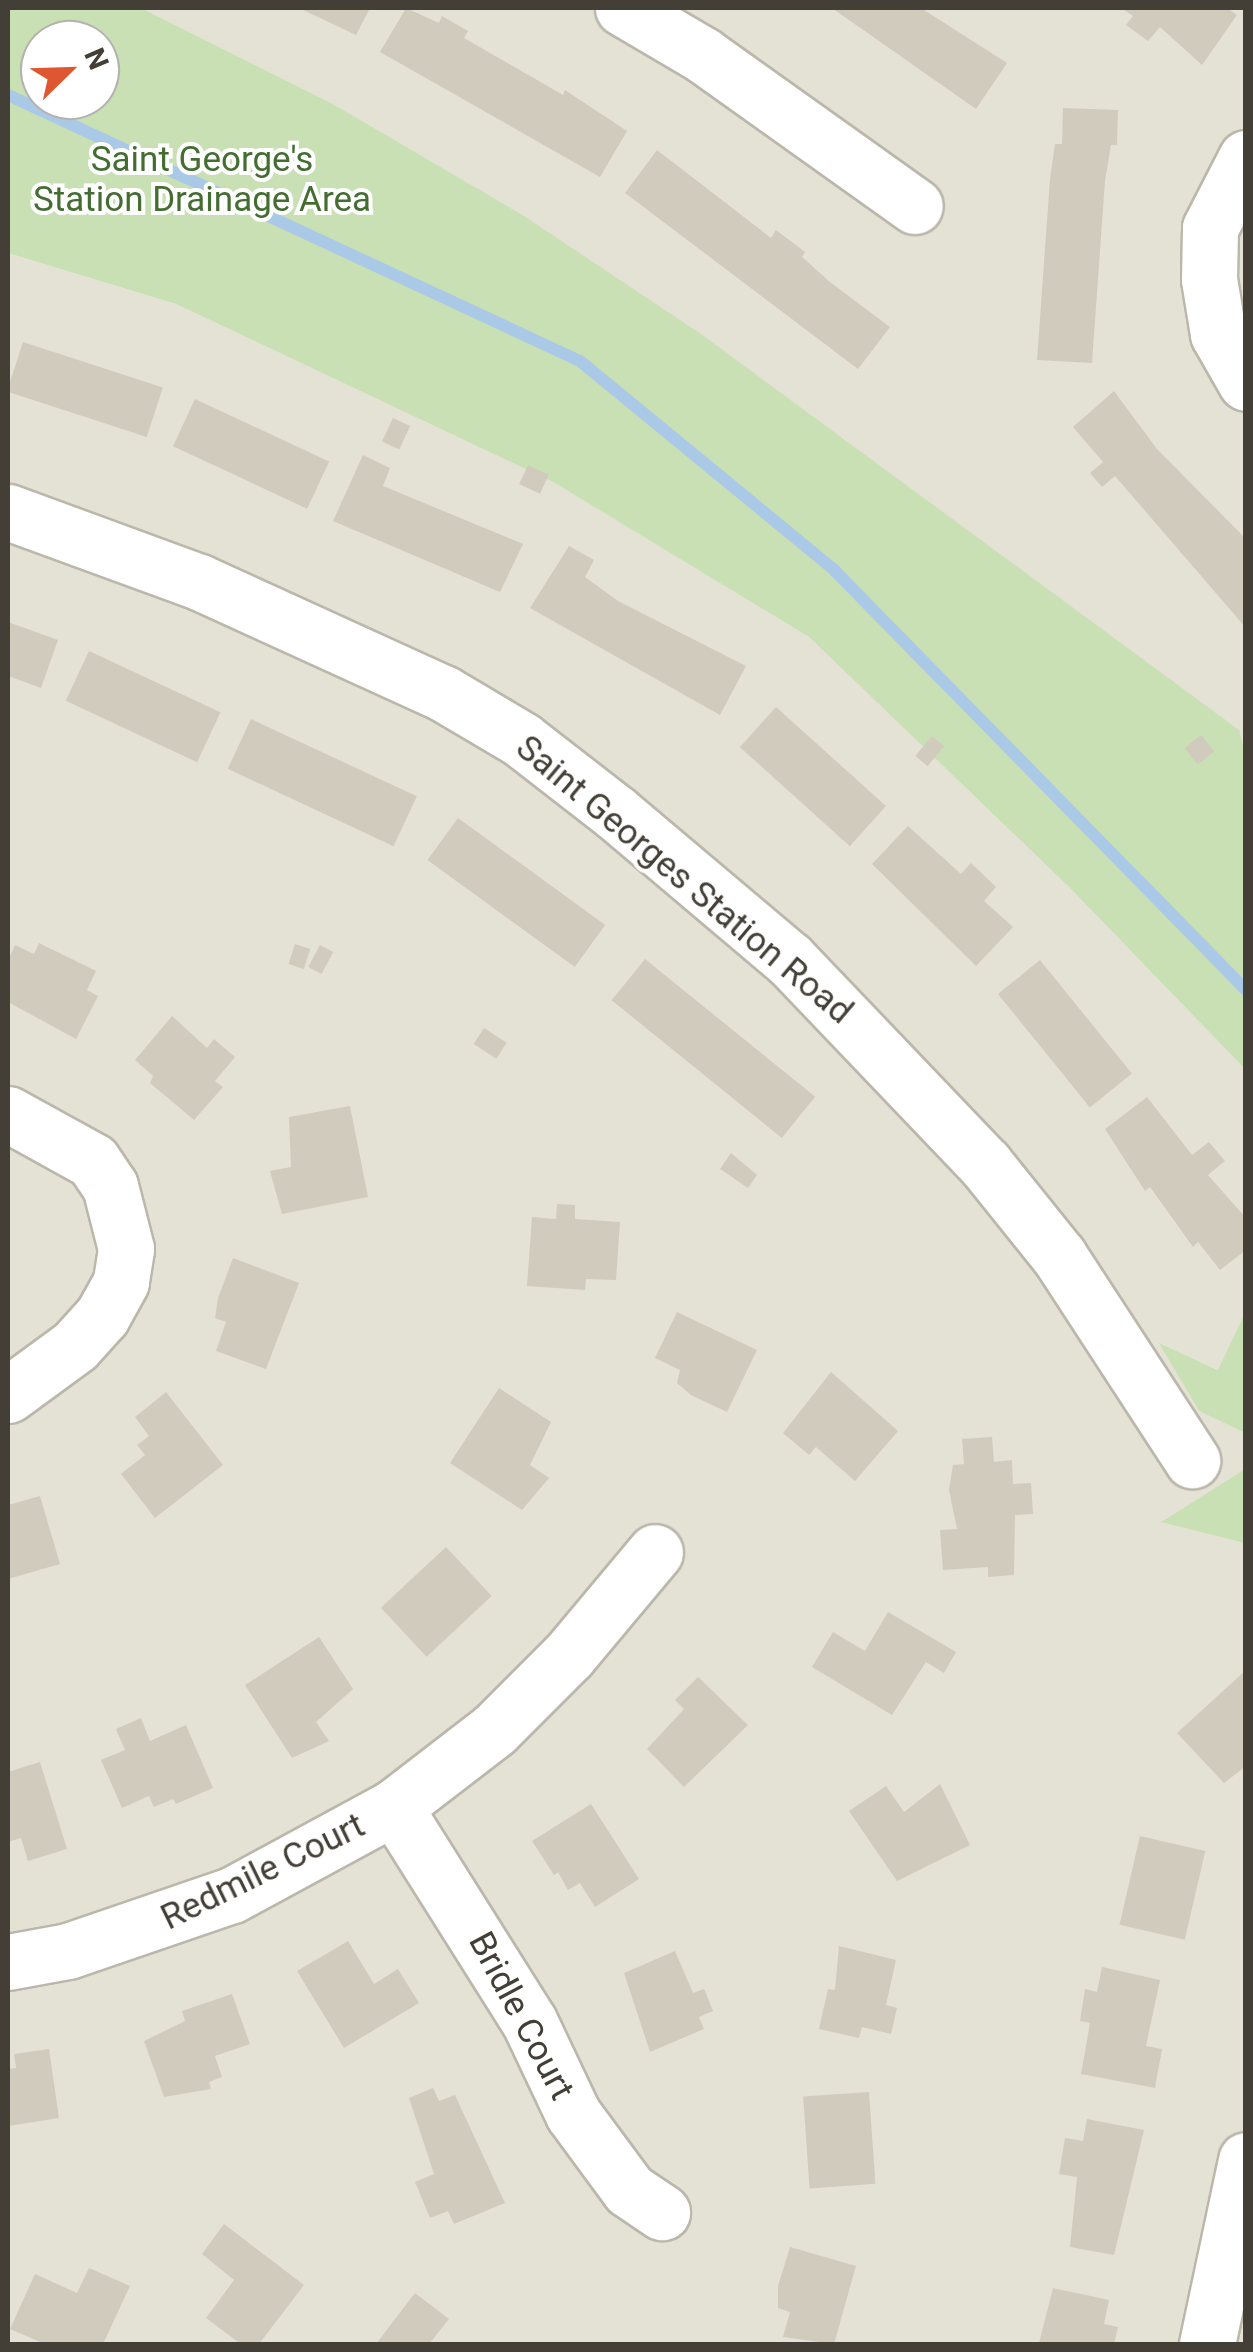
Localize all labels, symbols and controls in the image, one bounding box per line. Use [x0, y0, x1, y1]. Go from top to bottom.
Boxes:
north arrow [20, 20, 120, 120]
text: N [77, 43, 115, 74]
park label: Saint George's Station Drainage Area [33, 139, 371, 221]
street label: Saint Georges Station Road [507, 727, 861, 1033]
street label: Redmile Court [154, 1805, 372, 1939]
street label: Bridle Court [459, 1925, 583, 2107]

